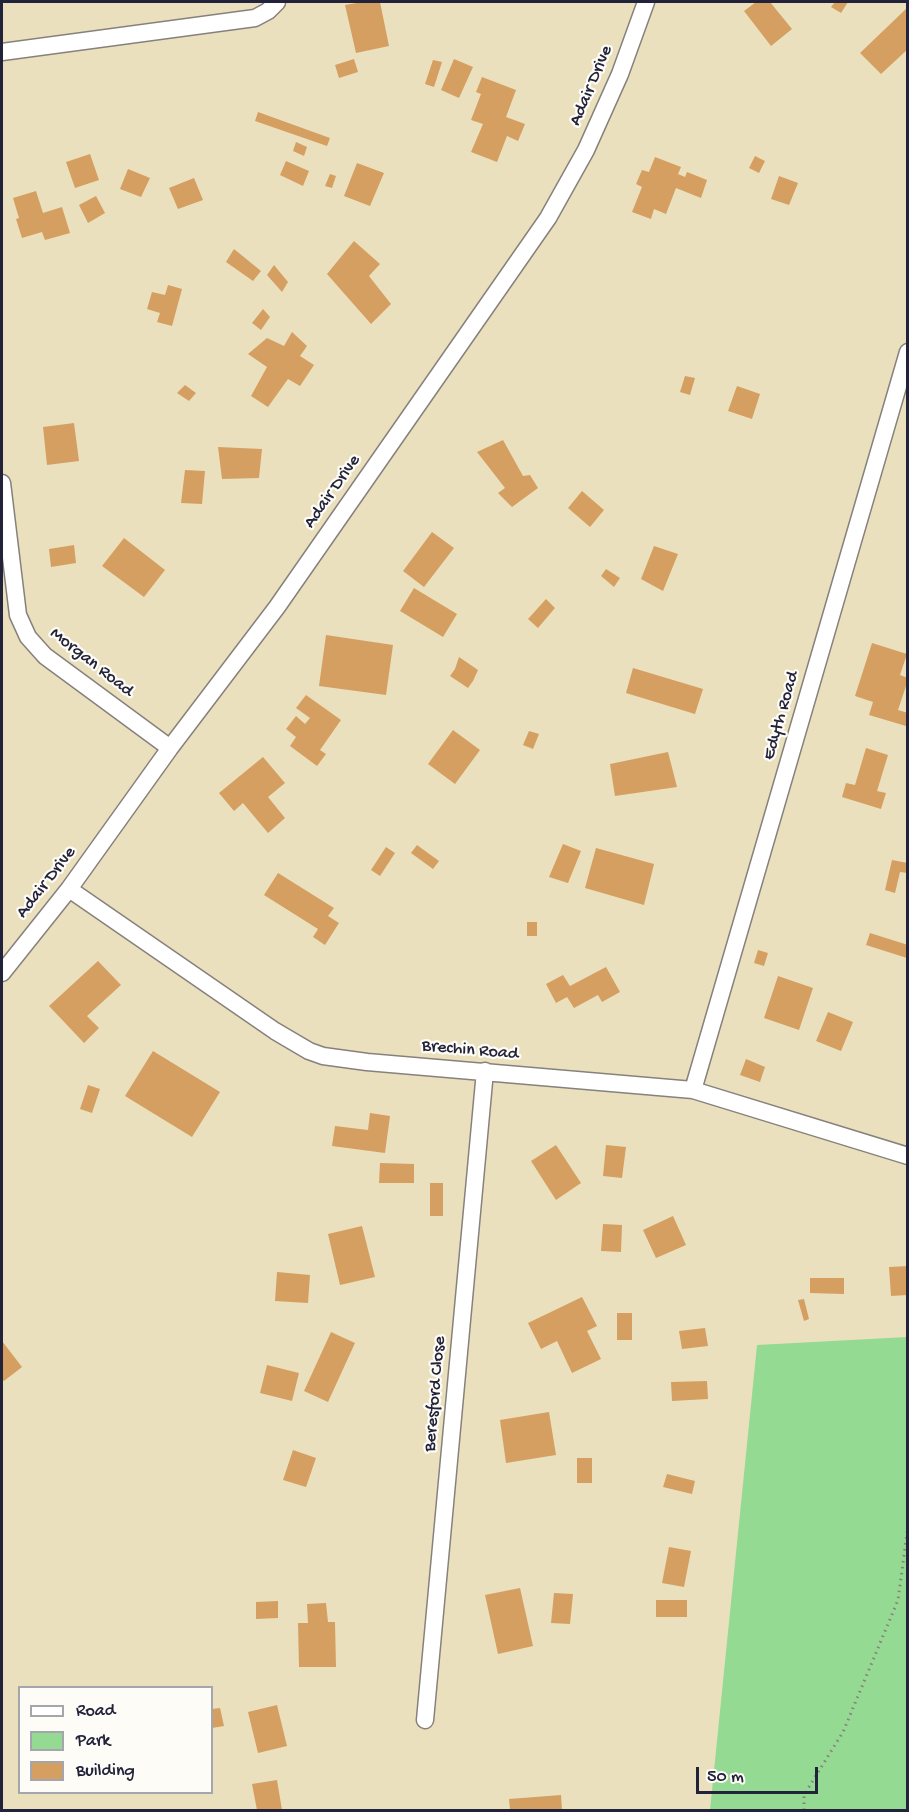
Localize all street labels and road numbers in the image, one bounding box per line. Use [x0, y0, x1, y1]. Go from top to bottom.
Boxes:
street label: Adair Drive [565, 43, 619, 129]
street label: Adair Drive [300, 451, 366, 533]
street label: Morgan Road [45, 624, 137, 702]
street label: Edyth Road [759, 669, 805, 763]
street label: Adair Drive [12, 843, 82, 923]
street label: Brechin Road [421, 1036, 519, 1066]
street label: Beresford Close [420, 1335, 452, 1453]

